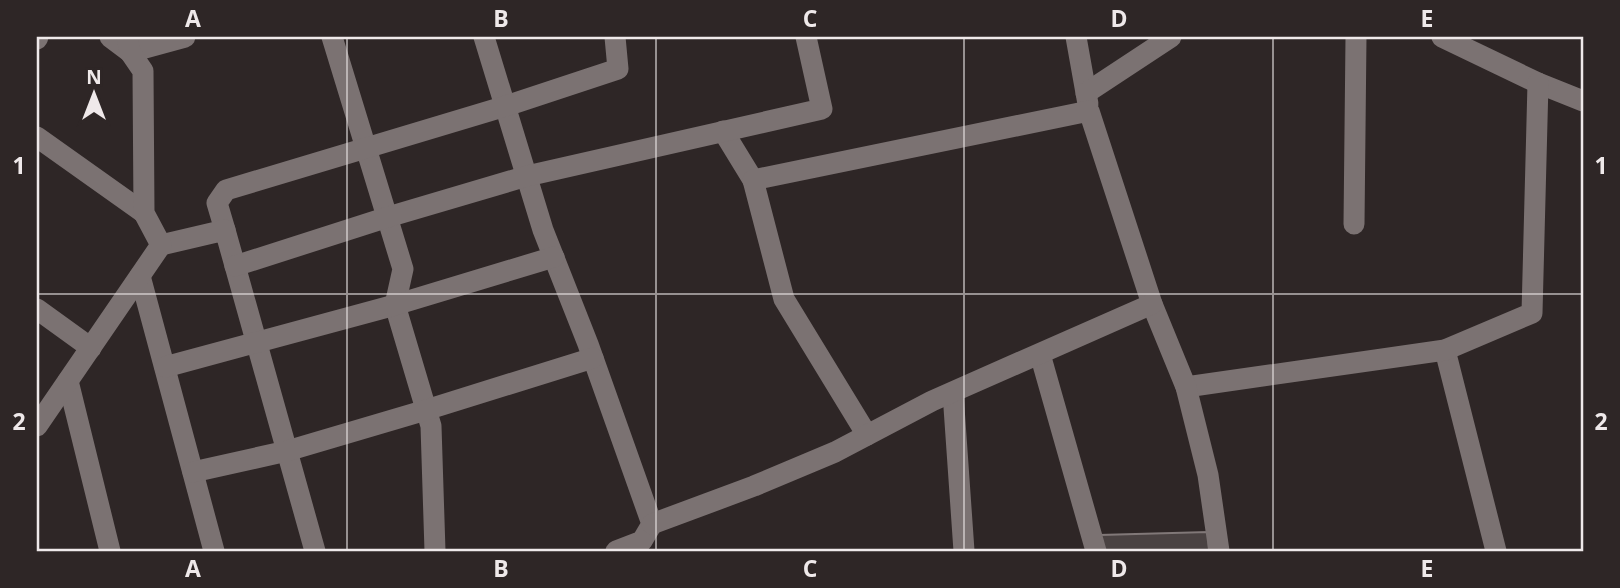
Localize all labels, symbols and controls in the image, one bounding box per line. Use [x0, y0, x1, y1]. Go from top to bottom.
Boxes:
text: A [185, 2, 201, 34]
text: B [493, 2, 509, 34]
text: C [803, 2, 817, 34]
text: D [1110, 2, 1128, 34]
text: E [1421, 2, 1433, 34]
north arrow [60, 60, 130, 130]
text: N [86, 64, 102, 90]
text: 1 [12, 149, 26, 181]
text: 1 [1594, 149, 1608, 181]
text: 2 [12, 405, 26, 437]
text: 2 [1594, 405, 1608, 437]
text: A [185, 552, 201, 584]
text: B [493, 552, 509, 584]
text: C [803, 552, 817, 584]
text: D [1110, 552, 1128, 584]
text: E [1421, 552, 1433, 584]

